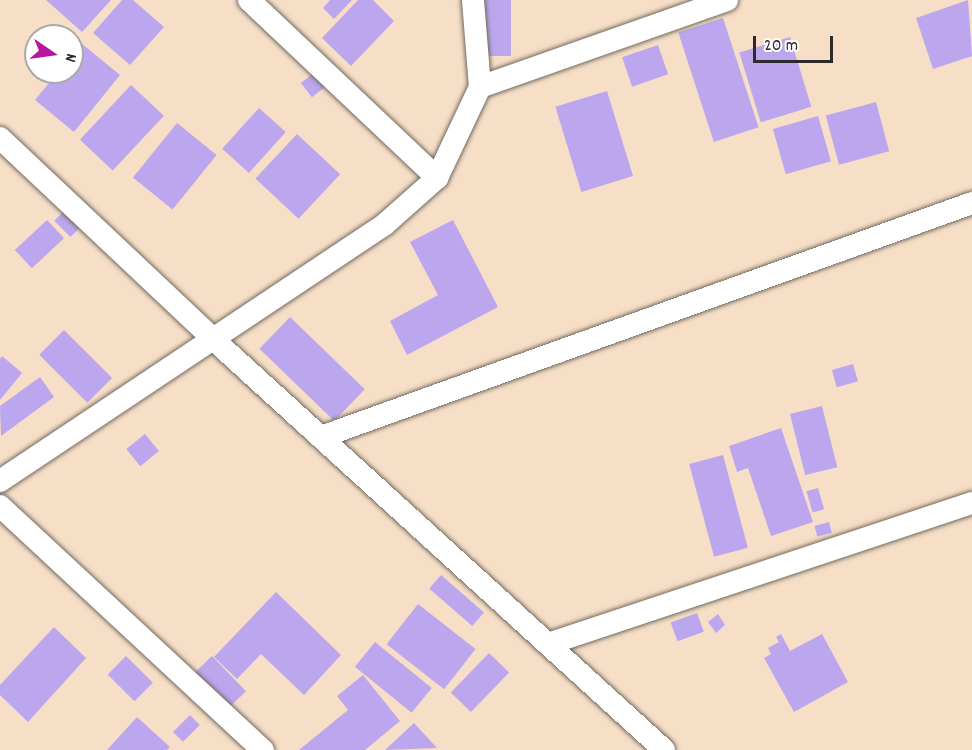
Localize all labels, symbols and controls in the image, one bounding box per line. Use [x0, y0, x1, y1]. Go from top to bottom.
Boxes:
north arrow [24, 24, 84, 84]
scale bar [756, 24, 836, 62]
text: 20 m [764, 34, 798, 59]
text: N [58, 51, 82, 64]

